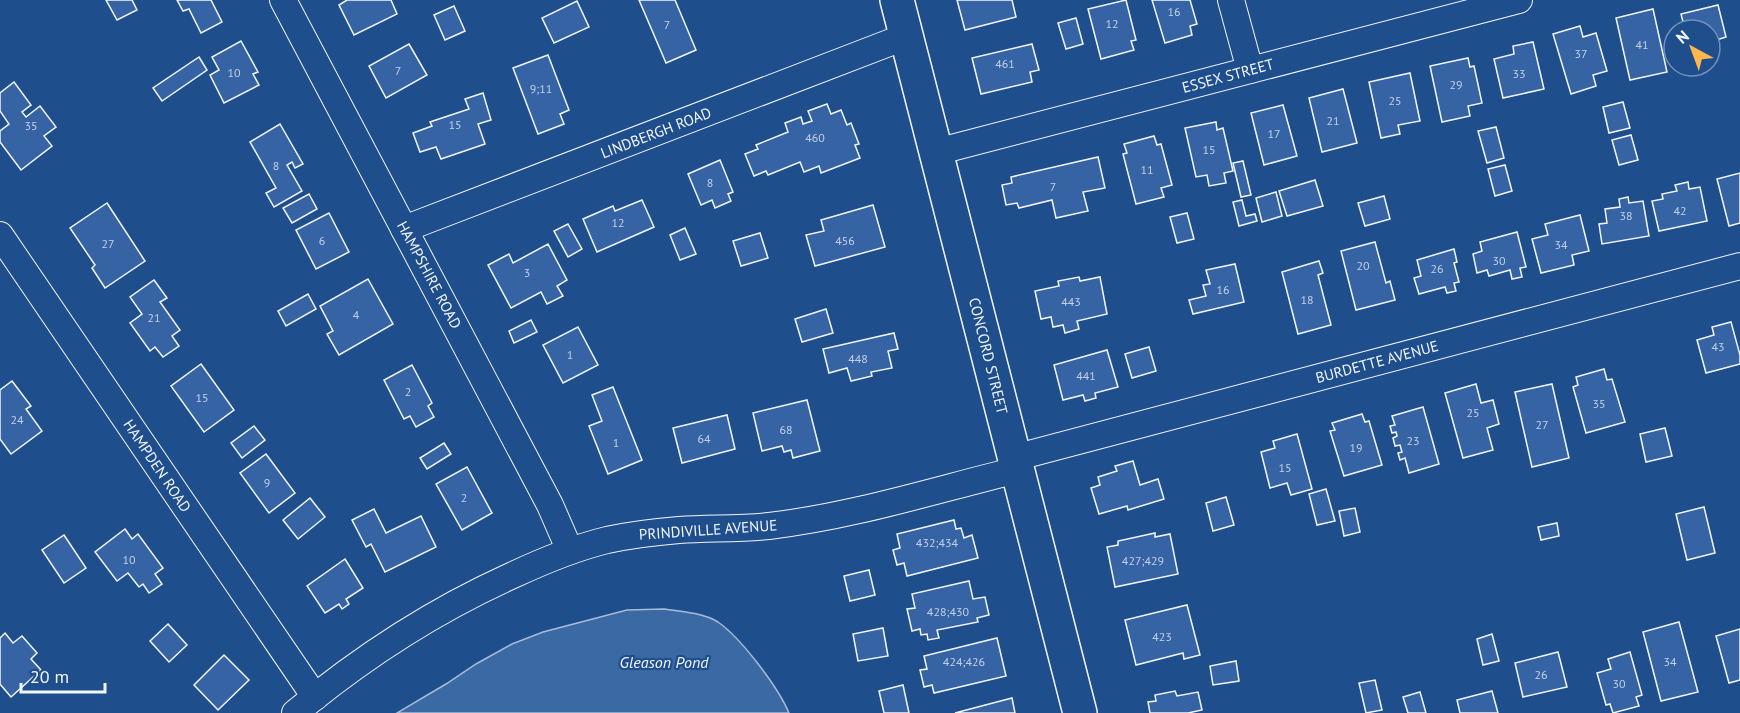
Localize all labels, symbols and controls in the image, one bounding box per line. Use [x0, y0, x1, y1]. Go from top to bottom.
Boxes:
house number: 16 [1167, 4, 1181, 19]
house number: 12 [1105, 16, 1119, 31]
house number: 7 [664, 17, 670, 32]
north arrow [1662, 18, 1722, 78]
text: N [1672, 26, 1693, 48]
house number: 41 [1635, 37, 1649, 52]
house number: 37 [1574, 46, 1588, 61]
street label: ESSEX STREET [1180, 54, 1277, 97]
house number: 461 [995, 56, 1015, 71]
house number: 7 [395, 63, 401, 78]
house number: 10 [227, 65, 241, 80]
house number: 33 [1512, 66, 1526, 81]
house number: 29 [1449, 77, 1463, 92]
house number: 9;11 [530, 81, 552, 96]
house number: 25 [1388, 93, 1402, 108]
street label: LINDBERGH ROAD [598, 103, 714, 162]
house number: 21 [1326, 113, 1340, 128]
house number: 15 [448, 117, 462, 132]
house number: 35 [24, 118, 38, 133]
house number: 17 [1267, 126, 1281, 141]
house number: 460 [805, 130, 825, 145]
house number: 15 [1202, 142, 1216, 157]
house number: 8 [273, 158, 279, 173]
house number: 11 [1140, 162, 1154, 177]
house number: 8 [707, 175, 713, 190]
house number: 7 [1050, 179, 1056, 194]
house number: 42 [1673, 203, 1687, 218]
house number: 38 [1619, 208, 1633, 223]
house number: 12 [611, 215, 625, 230]
street label: HAMPSHIRE ROAD [393, 218, 466, 332]
house number: 6 [319, 233, 325, 248]
house number: 456 [835, 233, 855, 248]
house number: 27 [101, 236, 115, 251]
house number: 34 [1554, 237, 1568, 252]
house number: 30 [1492, 253, 1506, 268]
house number: 20 [1356, 258, 1370, 273]
house number: 26 [1430, 261, 1444, 276]
house number: 3 [524, 265, 530, 280]
house number: 16 [1216, 282, 1230, 297]
house number: 18 [1300, 292, 1314, 307]
house number: 443 [1061, 294, 1081, 309]
street label: CONCORD STREET [965, 296, 1012, 417]
house number: 4 [353, 307, 360, 322]
house number: 21 [147, 310, 161, 325]
street label: BURDETTE AVENUE [1313, 336, 1440, 387]
house number: 43 [1711, 339, 1725, 354]
house number: 1 [567, 347, 573, 362]
house number: 448 [848, 351, 868, 366]
house number: 441 [1076, 368, 1096, 383]
house number: 2 [405, 384, 411, 399]
house number: 15 [195, 390, 209, 405]
house number: 35 [1592, 396, 1606, 411]
house number: 25 [1466, 405, 1480, 420]
house number: 24 [10, 412, 24, 427]
street label: HAMPDEN ROAD [119, 416, 195, 516]
house number: 27 [1535, 417, 1549, 432]
house number: 68 [779, 422, 793, 437]
house number: 64 [697, 431, 711, 446]
house number: 23 [1406, 433, 1420, 448]
house number: 1 [613, 435, 619, 450]
house number: 19 [1349, 440, 1363, 455]
house number: 15 [1278, 460, 1292, 475]
house number: 9 [264, 475, 270, 490]
house number: 2 [461, 490, 467, 505]
street label: PRINDIVILLE AVENUE [638, 515, 778, 544]
house number: 432;434 [916, 535, 959, 550]
house number: 10 [122, 552, 136, 567]
house number: 427;429 [1122, 553, 1164, 568]
house number: 428;430 [927, 604, 970, 619]
house number: 423 [1152, 629, 1172, 644]
water label: Gleason Pond [620, 652, 709, 672]
house number: 424;426 [943, 654, 985, 669]
house number: 34 [1663, 654, 1677, 669]
scale bar [21, 656, 105, 694]
text: 20 m [30, 665, 69, 688]
house number: 26 [1534, 667, 1548, 682]
house number: 30 [1612, 676, 1626, 691]

